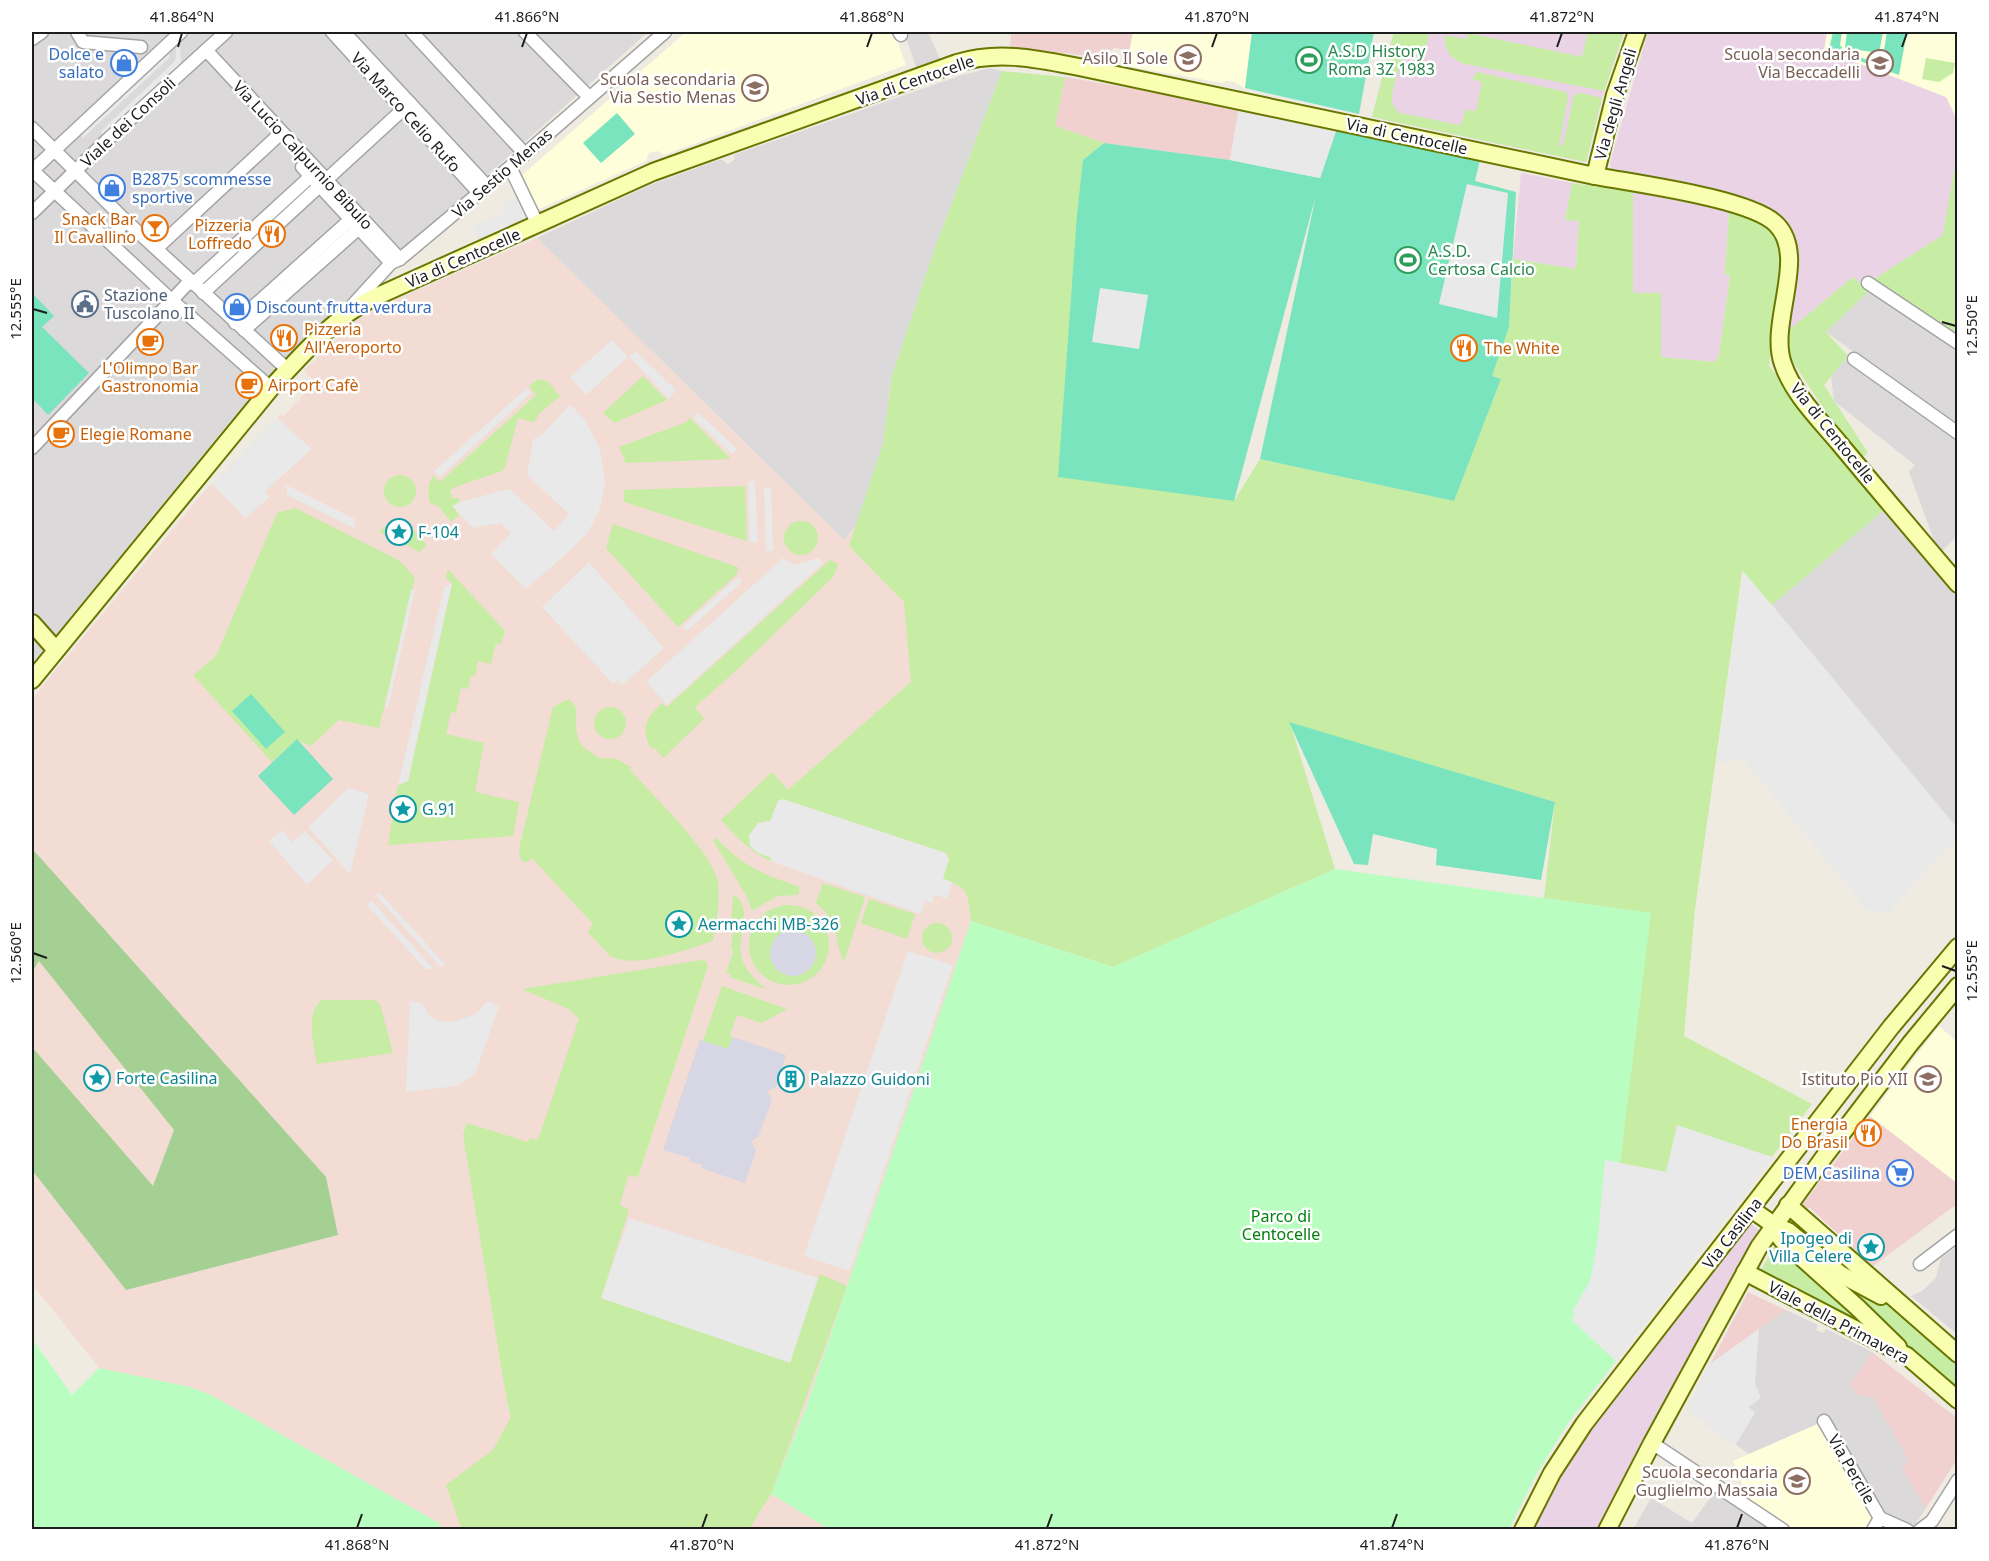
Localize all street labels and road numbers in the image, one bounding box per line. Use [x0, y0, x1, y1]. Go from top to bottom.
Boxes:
street label: Via degli Angeli [1589, 46, 1641, 162]
street label: Via Marco Celio Rufo [346, 47, 466, 177]
street label: Via di Centocelle [853, 50, 977, 110]
street label: Viale dei Consoli [76, 72, 180, 172]
street label: Via Lucio Calpurnio Bibulo [228, 76, 378, 234]
street label: Via di Centocelle [1344, 112, 1470, 160]
street label: Via Sestio Menas [447, 123, 557, 223]
street label: Via di Centocelle [402, 223, 524, 293]
street label: Via di Centocelle [1786, 378, 1880, 488]
street label: Via Casilina [1697, 1193, 1767, 1273]
street label: Viale della Primavera [1765, 1275, 1913, 1369]
street label: Via Percile [1823, 1430, 1881, 1508]

